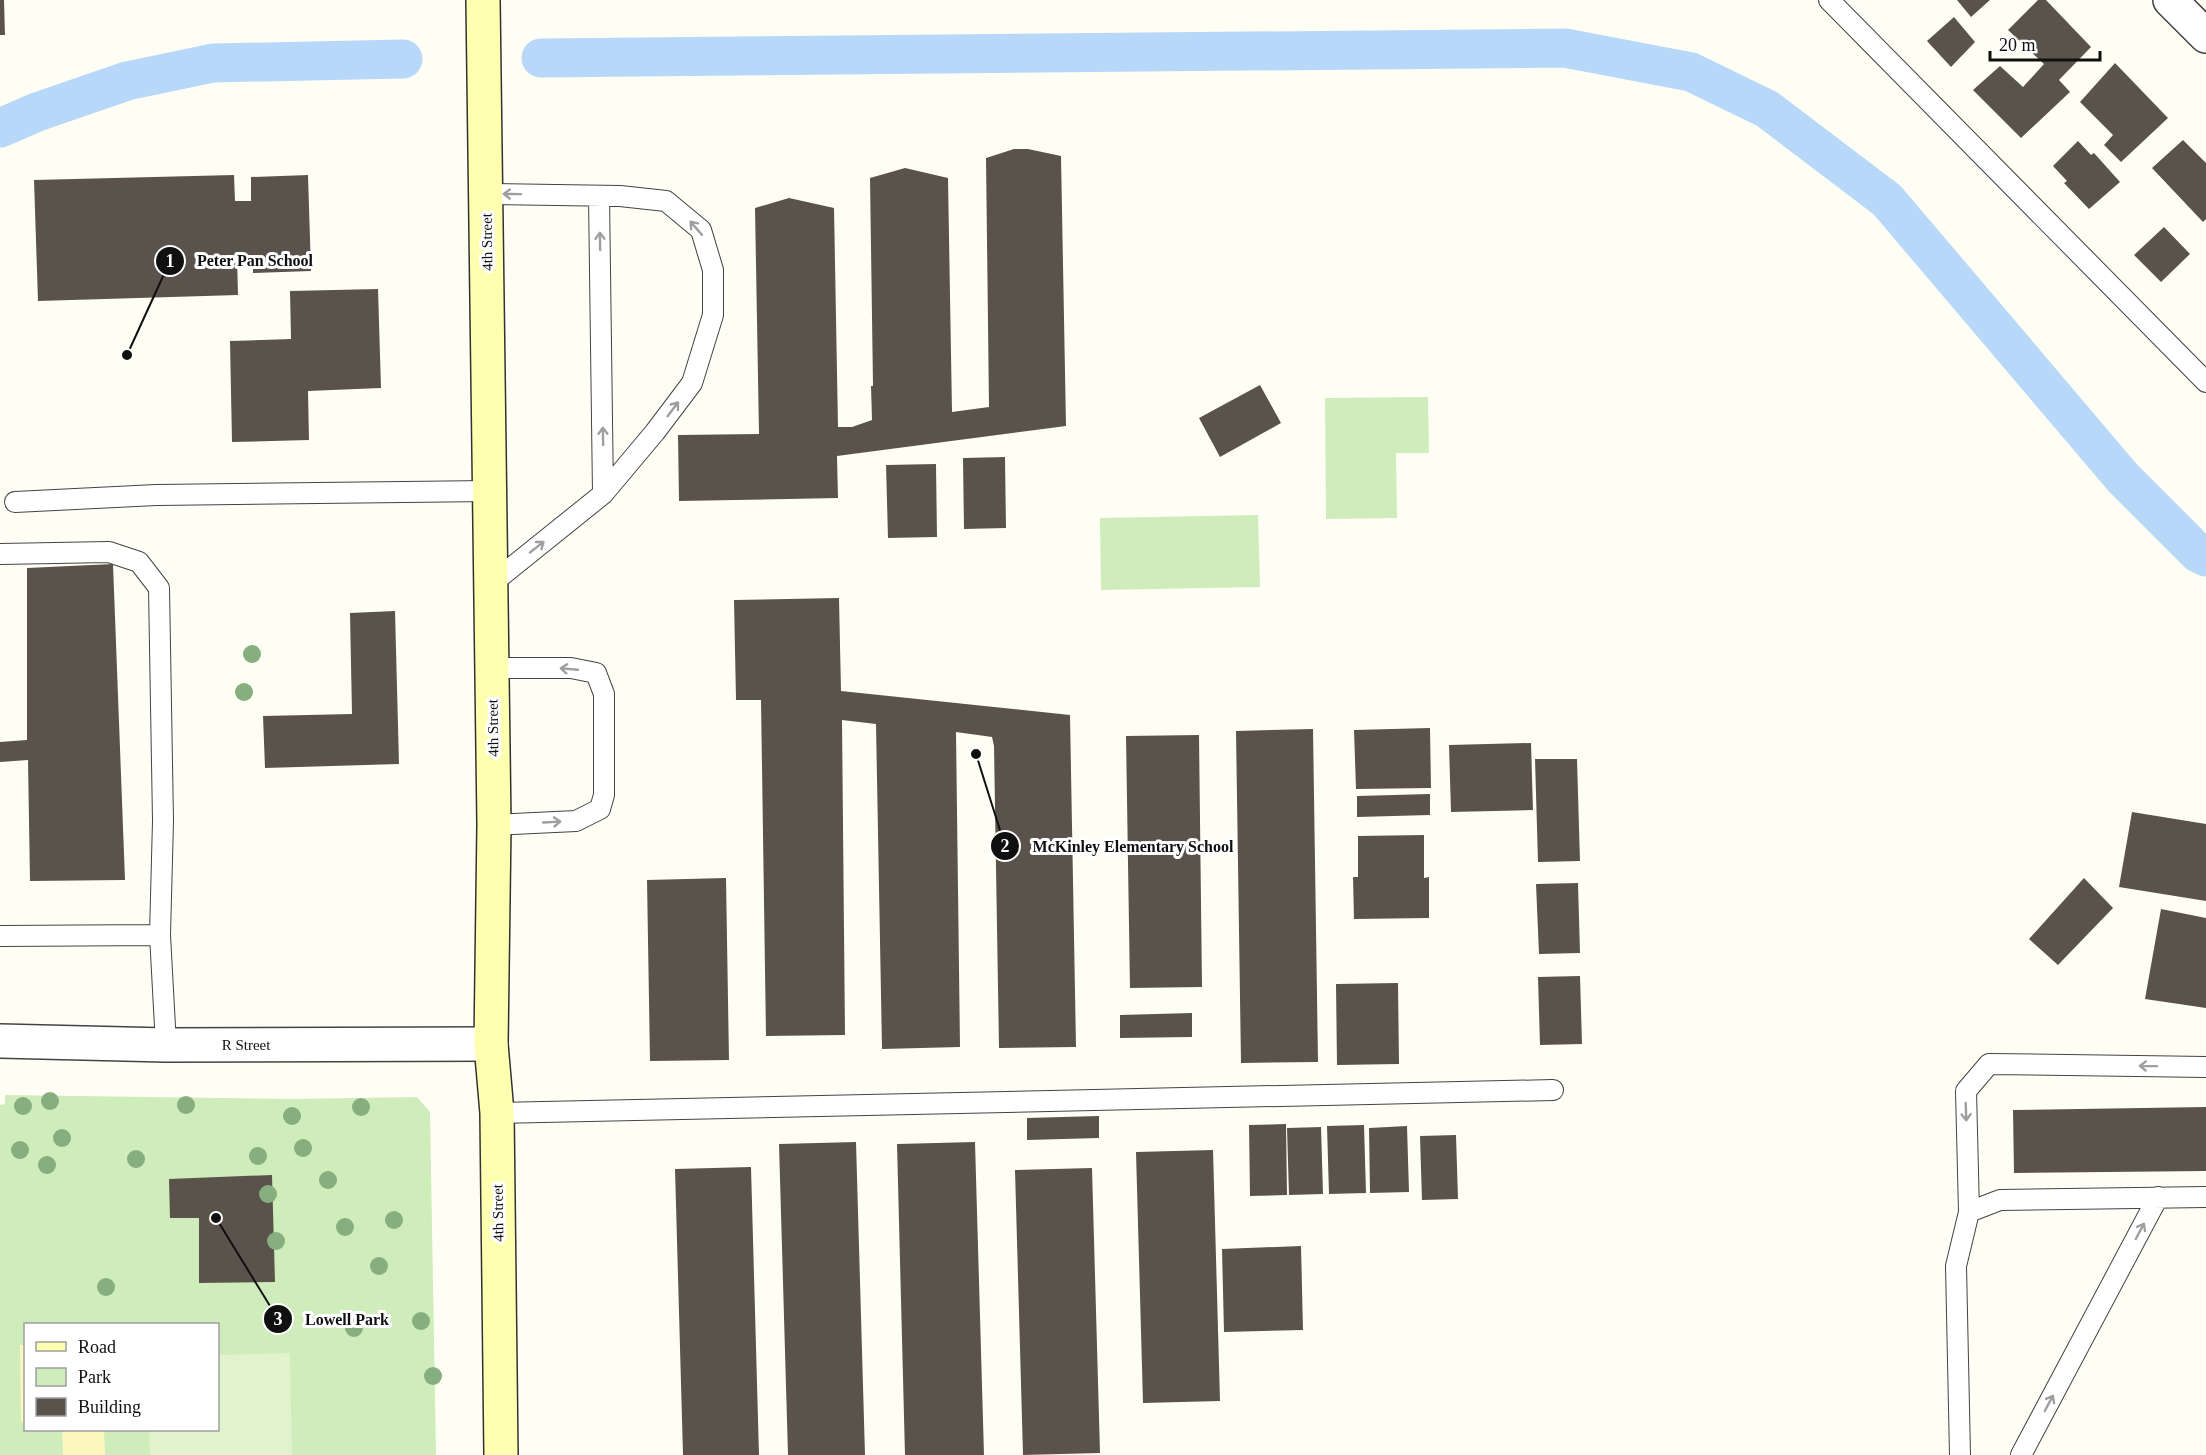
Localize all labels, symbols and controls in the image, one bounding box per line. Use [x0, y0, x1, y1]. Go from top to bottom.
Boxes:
scale bar [1990, 24, 2100, 62]
text: 20 m [1999, 35, 2036, 55]
one-way arrow [502, 188, 522, 200]
street label: 4th Street [478, 212, 496, 271]
one-way arrow [689, 220, 702, 236]
one-way arrow [594, 231, 606, 251]
callout: Peter Pan School [155, 244, 325, 278]
text: 1 [166, 251, 175, 271]
text: Peter Pan School [197, 252, 314, 269]
one-way arrow [666, 401, 679, 417]
one-way arrow [597, 426, 609, 446]
one-way arrow [529, 541, 545, 554]
one-way arrow [560, 663, 580, 674]
street label: 4th Street [484, 698, 502, 757]
one-way arrow [542, 817, 562, 828]
callout: McKinley Elementary School [990, 829, 1245, 863]
text: 2 [1001, 836, 1010, 856]
text: McKinley Elementary School [1033, 838, 1234, 856]
street label: R Street [222, 1037, 271, 1053]
one-way arrow [2138, 1060, 2158, 1072]
one-way arrow [1961, 1102, 1972, 1122]
street label: 4th Street [489, 1183, 507, 1242]
one-way arrow [2134, 1223, 2146, 1240]
callout: Lowell Park [263, 1302, 401, 1336]
text: 3 [274, 1309, 283, 1329]
text: Lowell Park [305, 1311, 389, 1328]
legend [24, 1323, 219, 1431]
text: Road [78, 1337, 116, 1357]
text: Park [78, 1367, 111, 1387]
one-way arrow [2044, 1395, 2055, 1413]
text: Building [78, 1397, 141, 1417]

